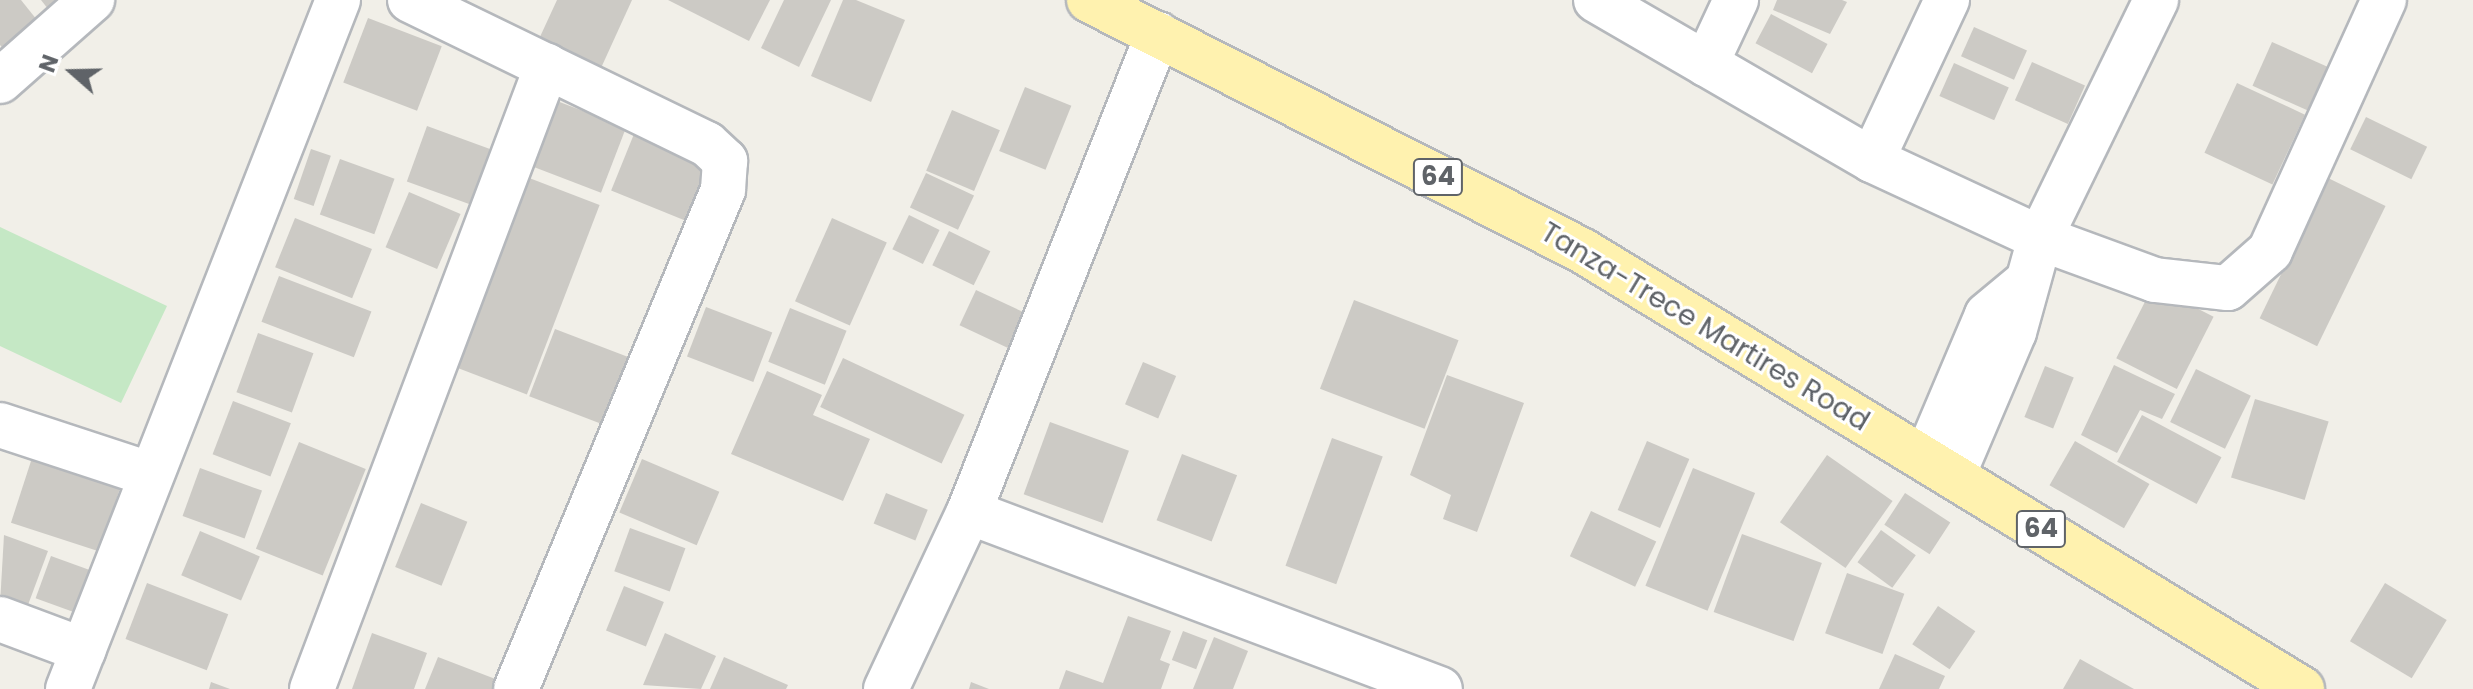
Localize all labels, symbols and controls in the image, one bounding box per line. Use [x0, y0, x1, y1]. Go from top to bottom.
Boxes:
north arrow [32, 32, 112, 112]
text: N [32, 51, 66, 77]
road number: 64 [1412, 155, 1464, 199]
street label: Tanza-Trece Martires Road [1535, 215, 1875, 439]
road number: 64 [2015, 507, 2067, 551]

